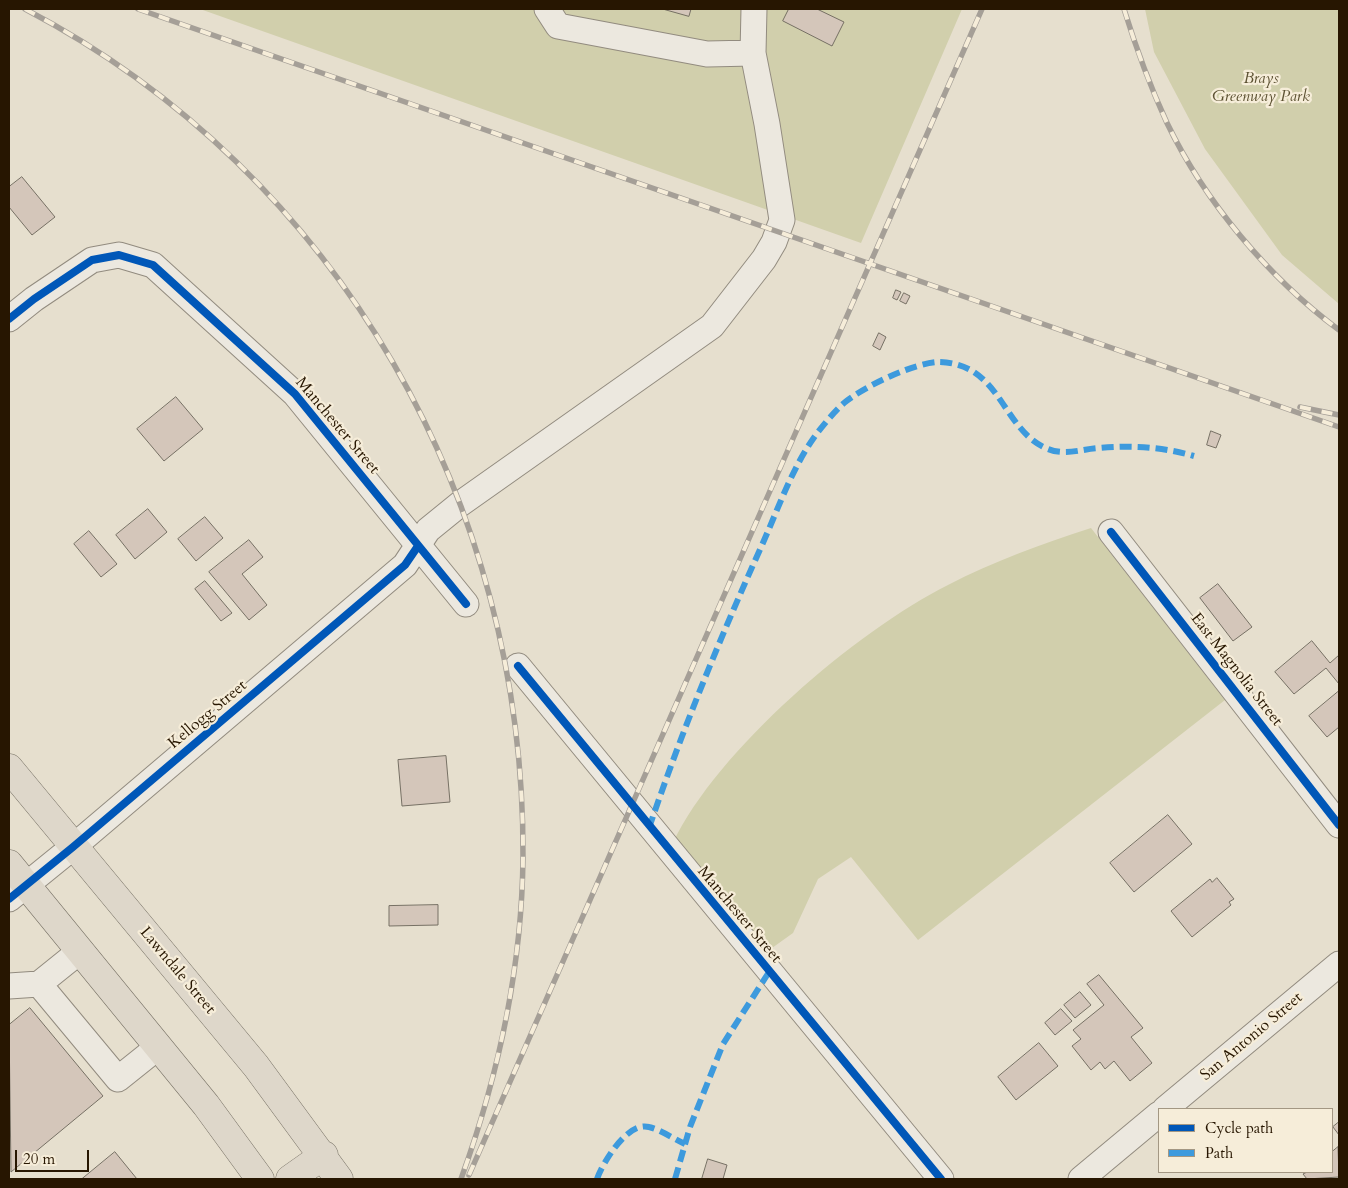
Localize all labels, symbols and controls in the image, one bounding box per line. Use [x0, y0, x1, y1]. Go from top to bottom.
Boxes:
park label: Brays Greenway Park [1212, 69, 1310, 107]
street label: Manchester Street [291, 374, 383, 478]
street label: East Magnolia Street [1186, 610, 1286, 730]
street label: Kellogg Street [165, 677, 251, 753]
street label: Manchester Street [693, 863, 785, 967]
street label: Lawndale Street [135, 923, 219, 1019]
street label: San Antonio Street [1197, 989, 1307, 1085]
legend [1158, 1108, 1333, 1173]
text: Cycle path [1205, 1118, 1273, 1138]
scale bar [18, 1140, 91, 1172]
text: Path [1205, 1143, 1233, 1163]
text: 20 m [23, 1149, 55, 1169]

